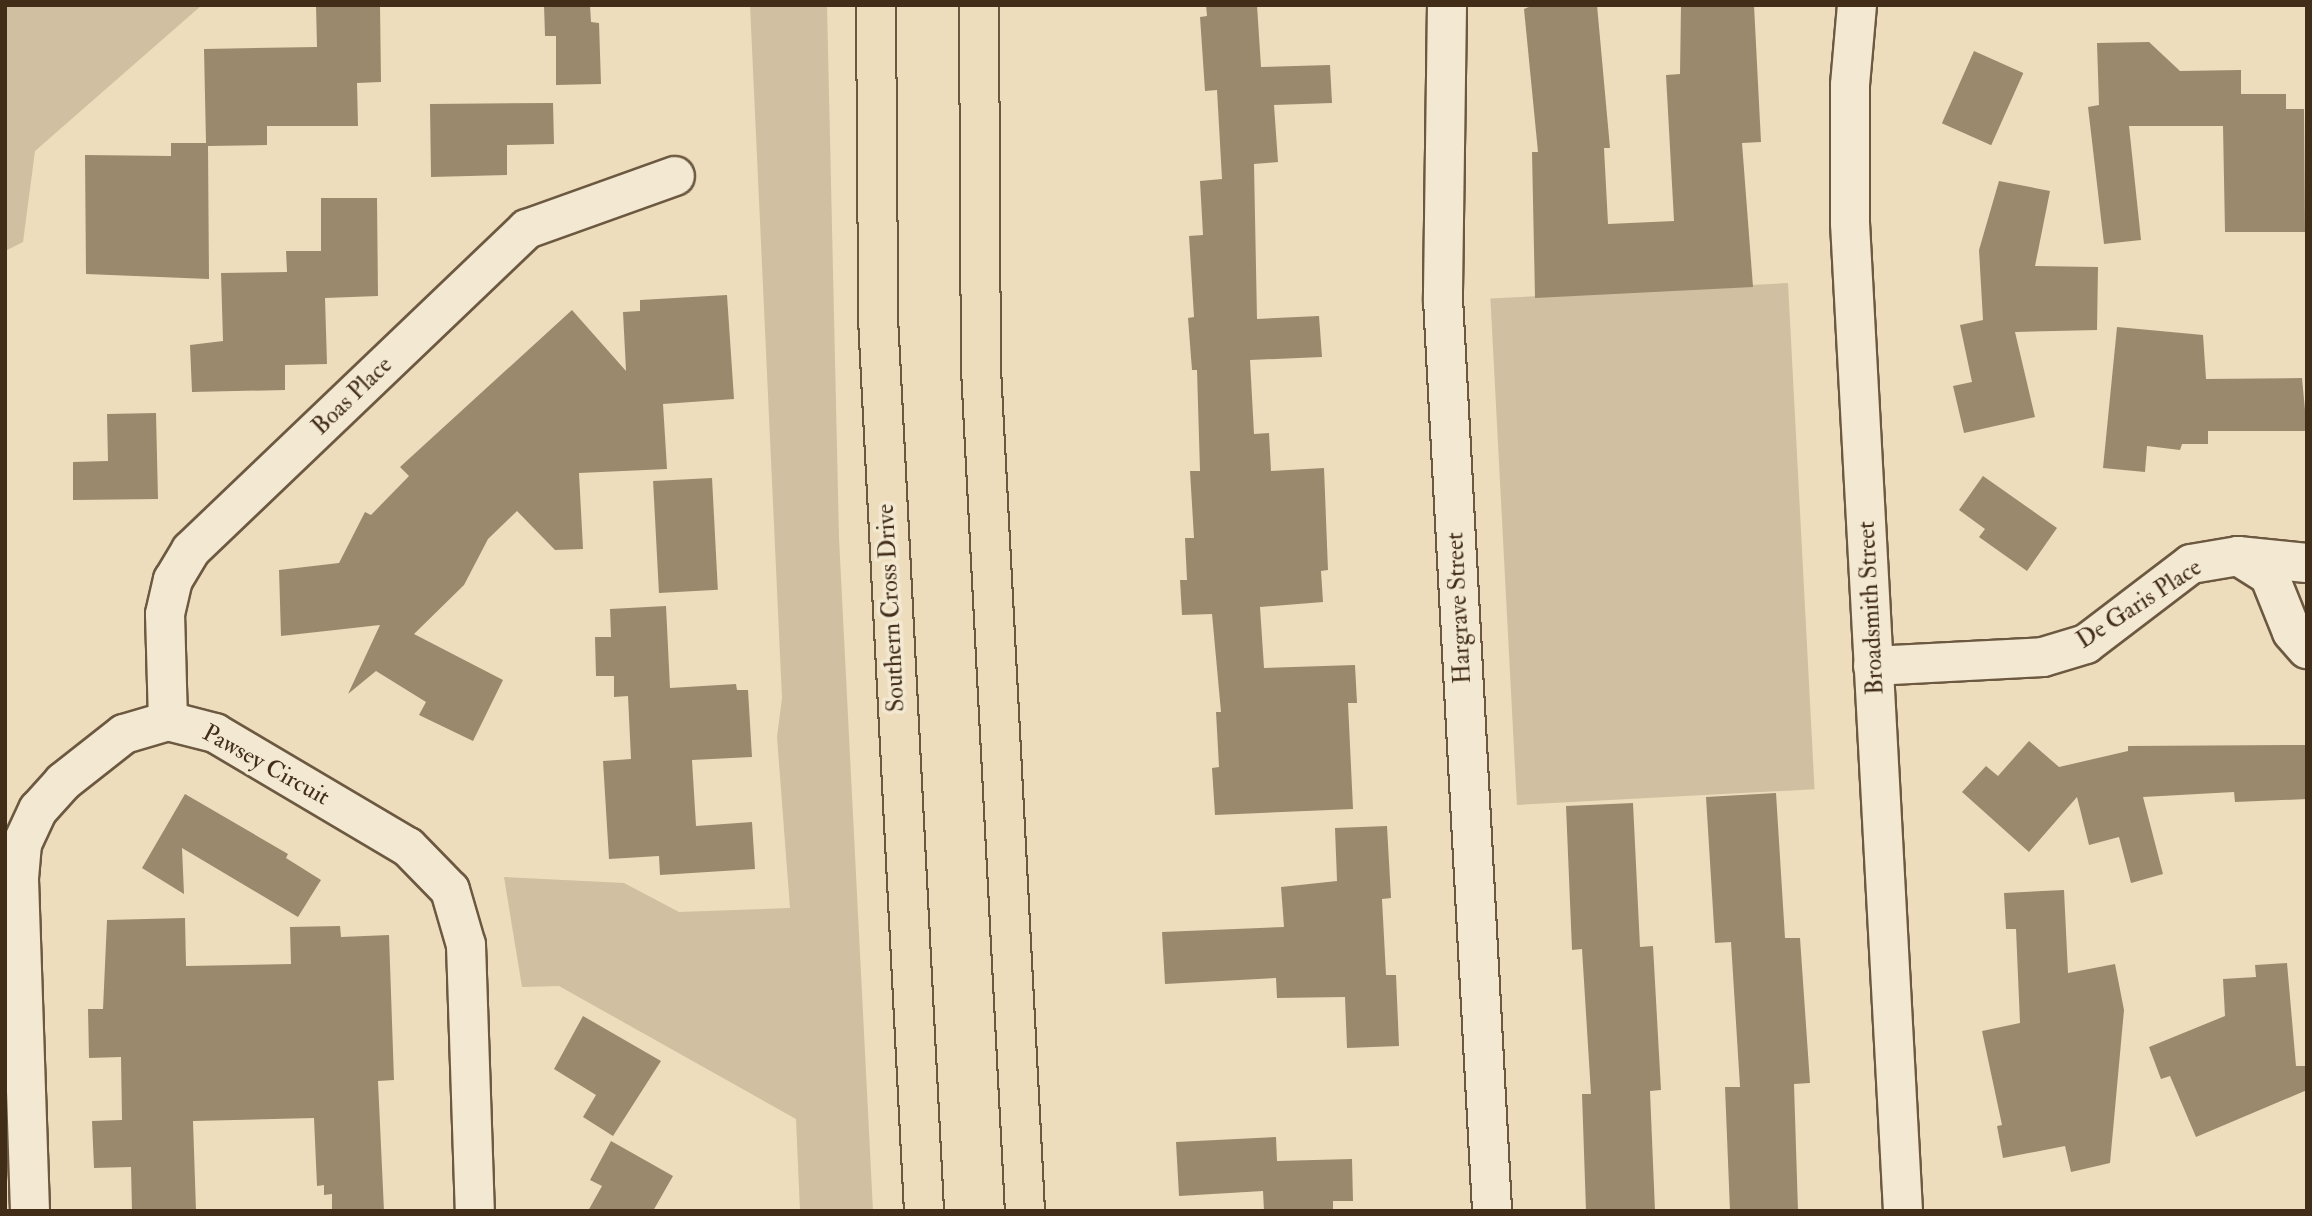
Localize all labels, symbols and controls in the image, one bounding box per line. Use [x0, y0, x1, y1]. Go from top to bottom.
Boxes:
street label: Boas Place [306, 351, 398, 441]
street label: Southern Cross Drive [871, 503, 911, 713]
street label: Broadsmith Street [1852, 520, 1890, 696]
street label: Hargrave Street [1441, 532, 1477, 684]
street label: De Garis Place [2071, 553, 2207, 655]
street label: Pawsey Circuit [198, 718, 334, 812]

